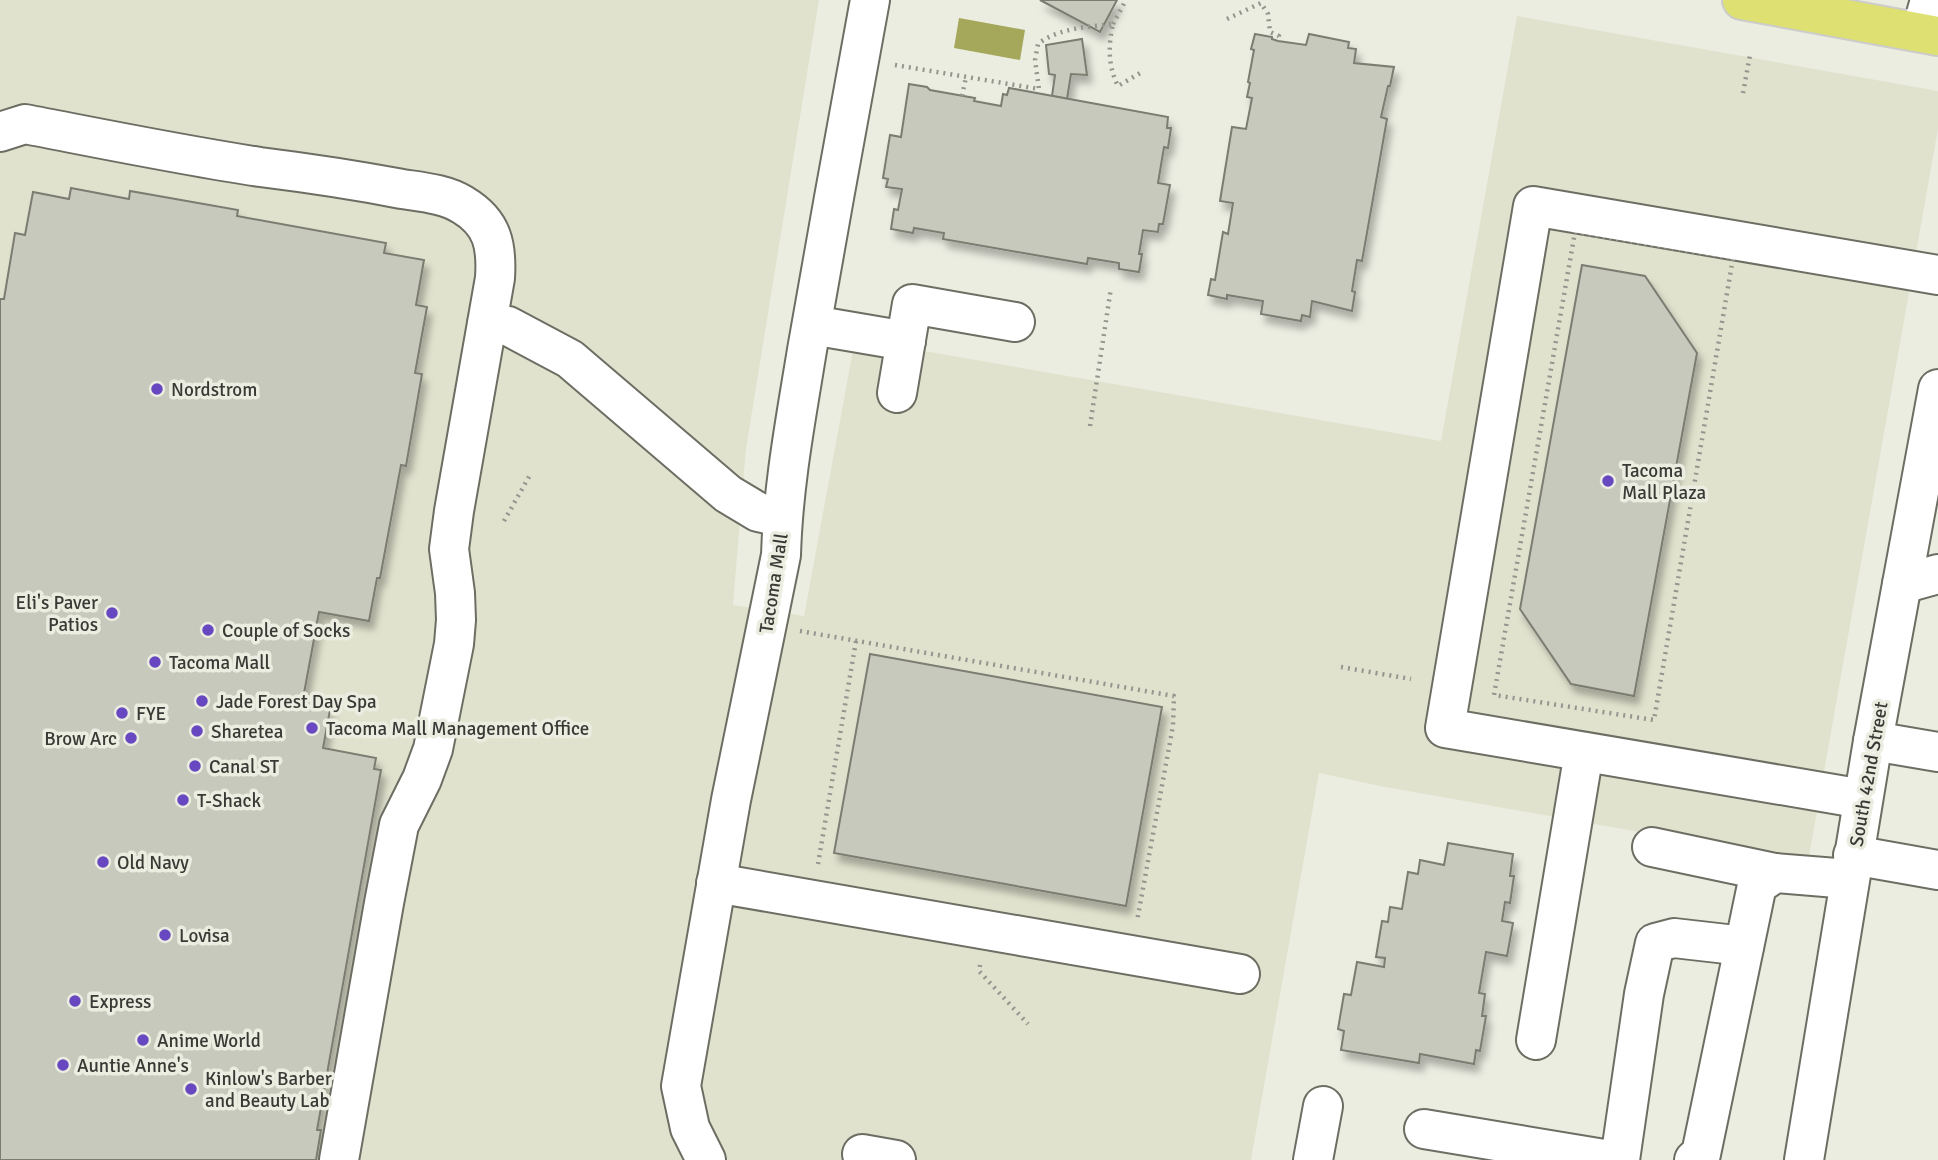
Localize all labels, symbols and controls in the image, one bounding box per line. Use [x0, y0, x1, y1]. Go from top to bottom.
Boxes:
place label: Nordstrom [171, 378, 257, 402]
marker: Nordstrom [149, 381, 165, 397]
place label: Tacoma Mall Plaza [1622, 459, 1706, 505]
marker: Tacoma Mall Plaza [1600, 473, 1616, 489]
street label: Tacoma Mall [754, 531, 794, 635]
place label: Eli's Paver Patios [16, 591, 98, 637]
marker: Eli's Paver Patios [104, 605, 120, 621]
place label: Couple of Socks [222, 619, 350, 643]
marker: Couple of Socks [200, 622, 216, 638]
place label: Tacoma Mall [169, 651, 270, 675]
marker: Tacoma Mall [147, 654, 163, 670]
place label: Jade Forest Day Spa [216, 690, 377, 714]
marker: Jade Forest Day Spa [194, 693, 210, 709]
street label: South 42nd Street [1844, 700, 1894, 848]
place label: FYE [136, 702, 166, 726]
marker: FYE [114, 705, 130, 721]
place label: Tacoma Mall Management Office [326, 717, 589, 741]
place label: Sharetea [211, 720, 283, 744]
marker: Tacoma Mall Management Office [304, 720, 320, 736]
marker: Sharetea [189, 723, 205, 739]
place label: Brow Arc [44, 727, 117, 751]
marker: Brow Arc [123, 730, 139, 746]
place label: Canal ST [209, 755, 280, 779]
marker: Canal ST [187, 758, 203, 774]
place label: T-Shack [197, 789, 261, 813]
marker: T-Shack [175, 792, 191, 808]
place label: Old Navy [117, 851, 189, 875]
marker: Old Navy [95, 854, 111, 870]
place label: Lovisa [179, 924, 230, 948]
marker: Lovisa [157, 927, 173, 943]
place label: Express [89, 990, 151, 1014]
marker: Express [67, 993, 83, 1009]
place label: Anime World [157, 1029, 261, 1053]
marker: Anime World [135, 1032, 151, 1048]
place label: Auntie Anne's [77, 1054, 189, 1078]
marker: Auntie Anne's [55, 1057, 71, 1073]
place label: Kinlow's Barber and Beauty Lab [205, 1067, 332, 1113]
marker: Kinlow's Barber and Beauty Lab [183, 1081, 199, 1097]

